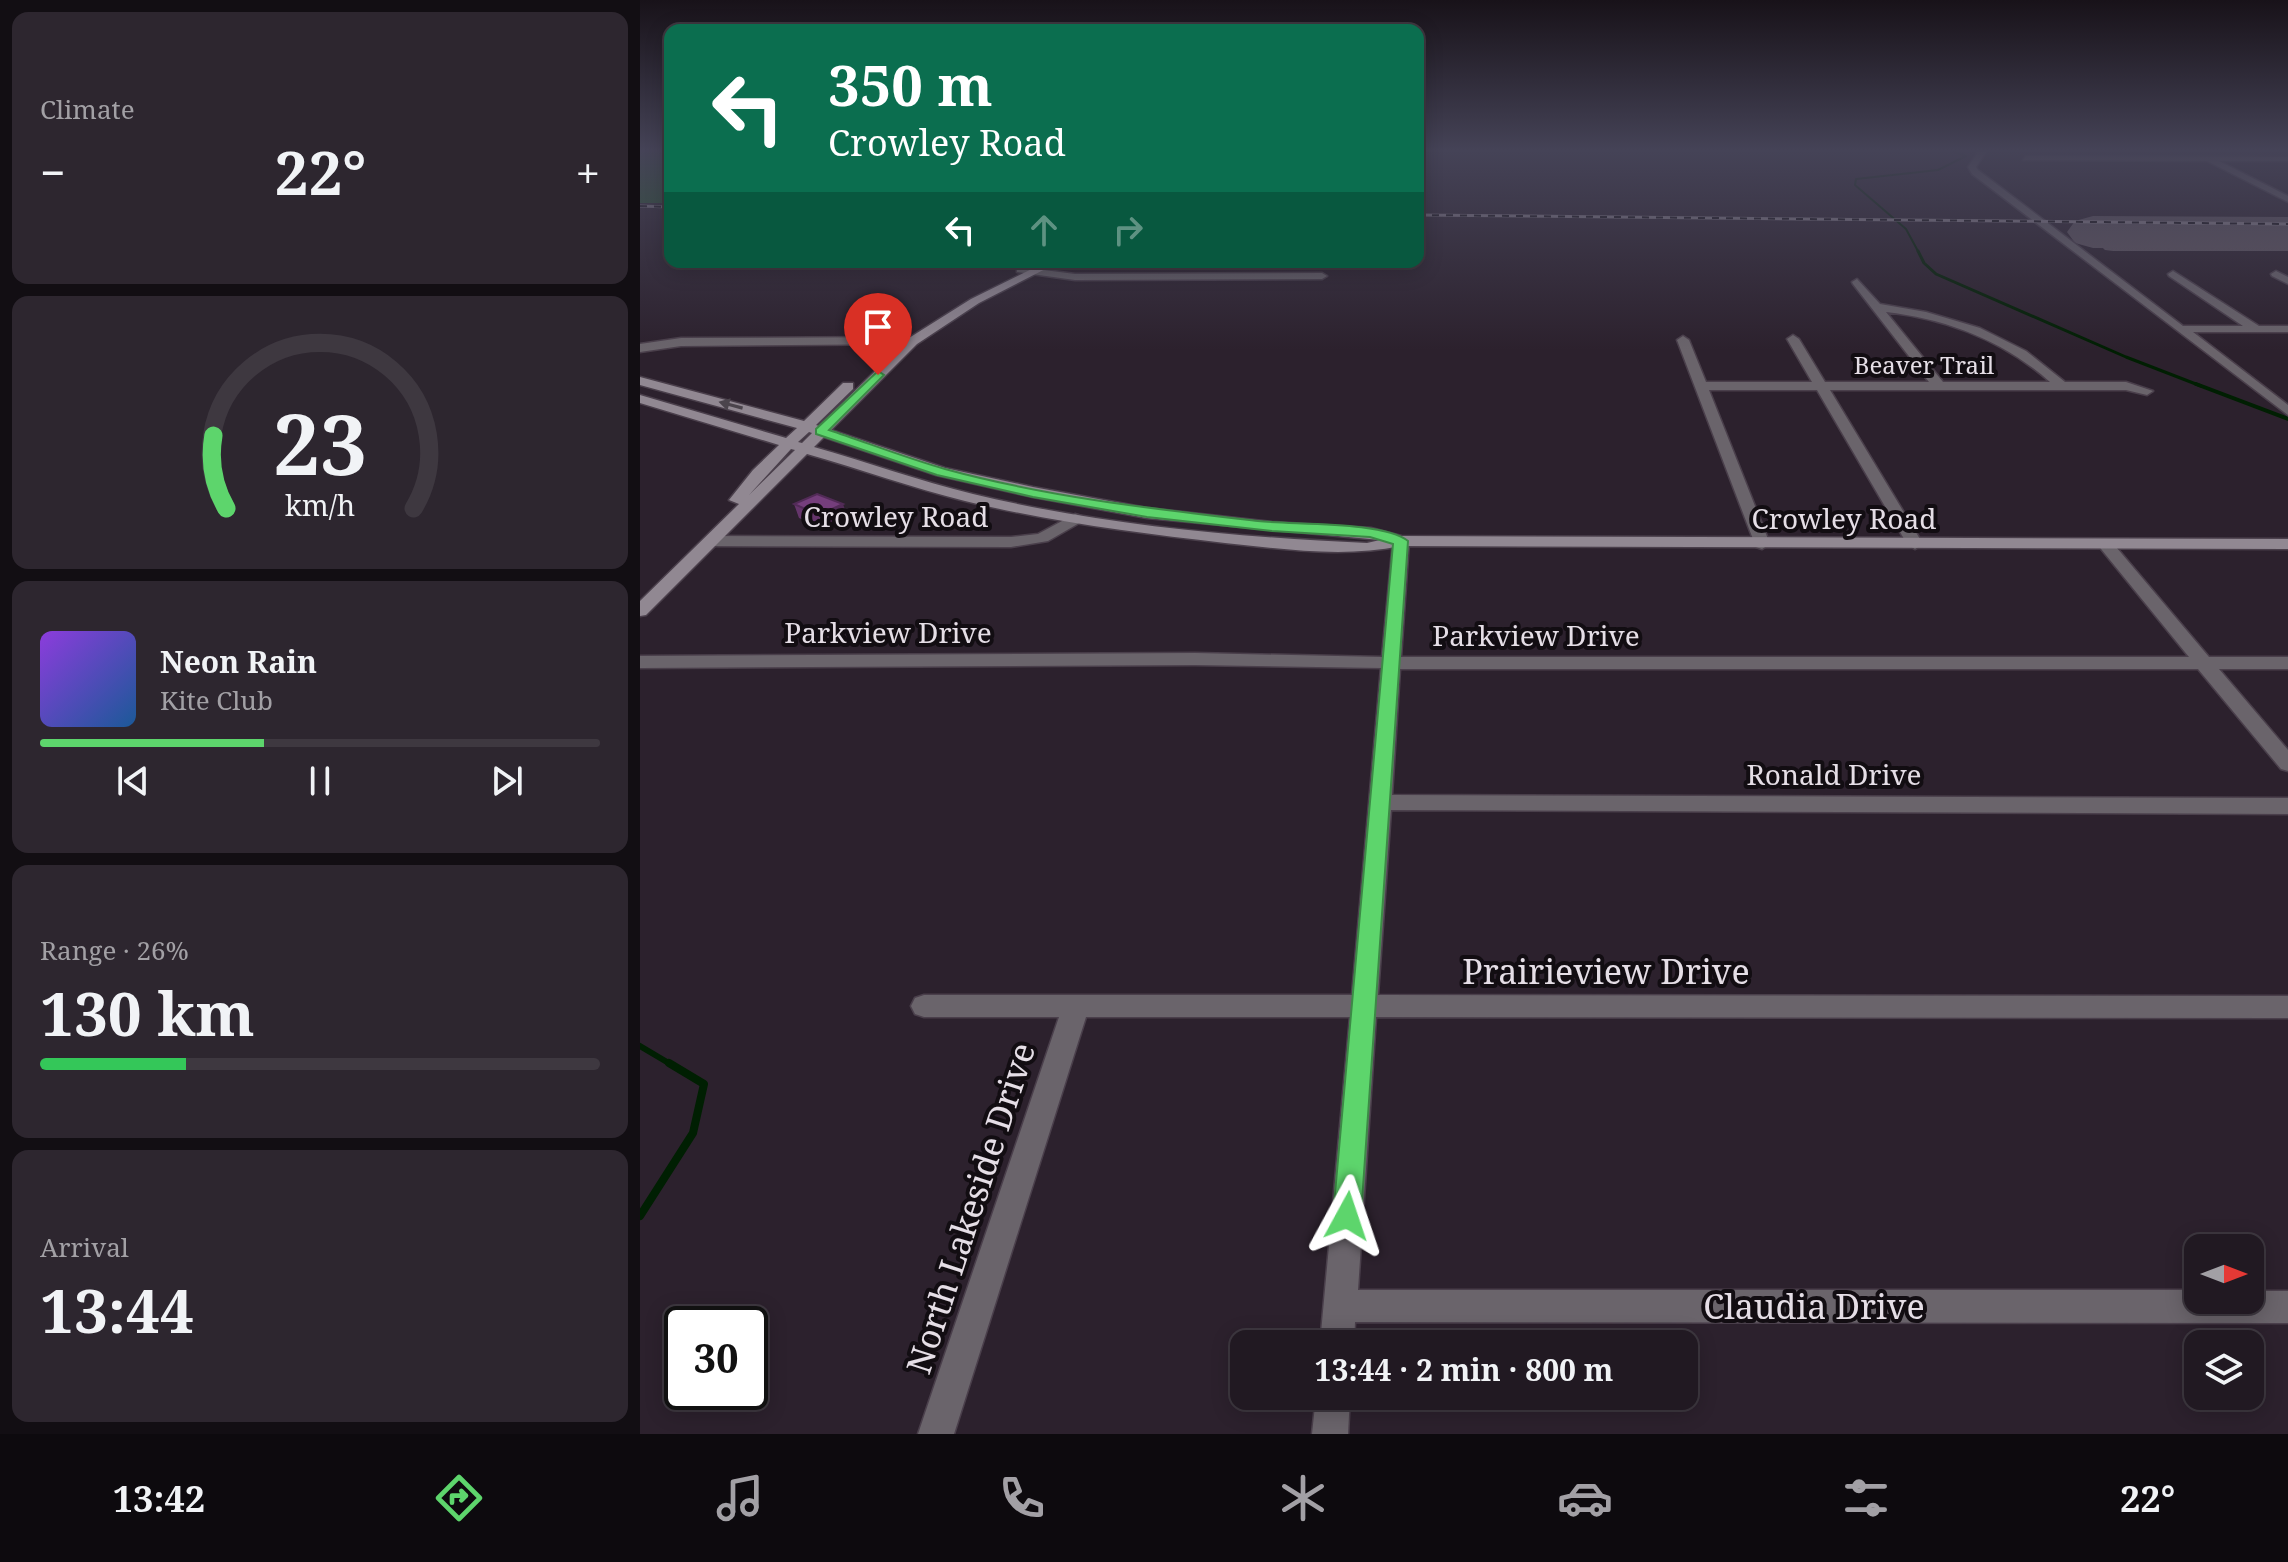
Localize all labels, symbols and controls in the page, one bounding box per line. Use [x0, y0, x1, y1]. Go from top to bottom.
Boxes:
text: 350 m [828, 46, 993, 122]
icon: left [696, 56, 800, 160]
text: Climate [40, 91, 135, 127]
text: Crowley Road [828, 118, 1066, 167]
text: 22° [275, 131, 366, 213]
text: − [40, 142, 65, 202]
text: + [575, 142, 600, 202]
icon: left [938, 208, 982, 252]
icon: ahead [1022, 208, 1066, 252]
icon: right [1106, 208, 1150, 252]
pin [844, 293, 912, 375]
icon: arrive [856, 305, 900, 349]
street label: Beaver Trail [1854, 348, 1995, 381]
text: 23 [273, 385, 367, 498]
one-way arrow [718, 399, 743, 411]
text: km/h [285, 485, 355, 524]
street label: Crowley Road [804, 497, 988, 535]
street label: Crowley Road [1752, 499, 1936, 537]
street label: Parkview Drive [784, 613, 992, 651]
street label: Parkview Drive [1432, 616, 1640, 654]
text: Neon Rain [160, 641, 317, 682]
text: Kite Club [160, 682, 273, 718]
street label: Ronald Drive [1746, 755, 1922, 793]
icon: previous [111, 759, 155, 803]
icon: pause [298, 759, 342, 803]
icon: next [485, 759, 529, 803]
text: Range · 26% [40, 932, 189, 968]
street label: Prairieview Drive [1462, 948, 1750, 994]
text: 130 km [40, 972, 255, 1054]
street label: North Lakeside Drive [895, 1037, 1045, 1379]
position arrow [1305, 1174, 1389, 1258]
text: Arrival [40, 1229, 129, 1265]
north arrow [2184, 1234, 2264, 1314]
map controls [2184, 1234, 2264, 1410]
text: 13:44 [40, 1269, 194, 1351]
street label: Claudia Drive [1703, 1283, 1925, 1329]
speed limit sign: 30 [664, 1306, 768, 1410]
button: layers [2184, 1330, 2264, 1410]
text: 13:44 · 2 min · 800 m [1315, 1349, 1613, 1390]
icon: directions [431, 1470, 487, 1526]
icon: music [712, 1470, 768, 1526]
icon: phone [994, 1470, 1050, 1526]
icon: climate [1275, 1470, 1331, 1526]
icon: car [1557, 1470, 1613, 1526]
icon: filters [1838, 1470, 1894, 1526]
text: 13:42 [113, 1474, 205, 1523]
text: 22° [2120, 1474, 2175, 1523]

